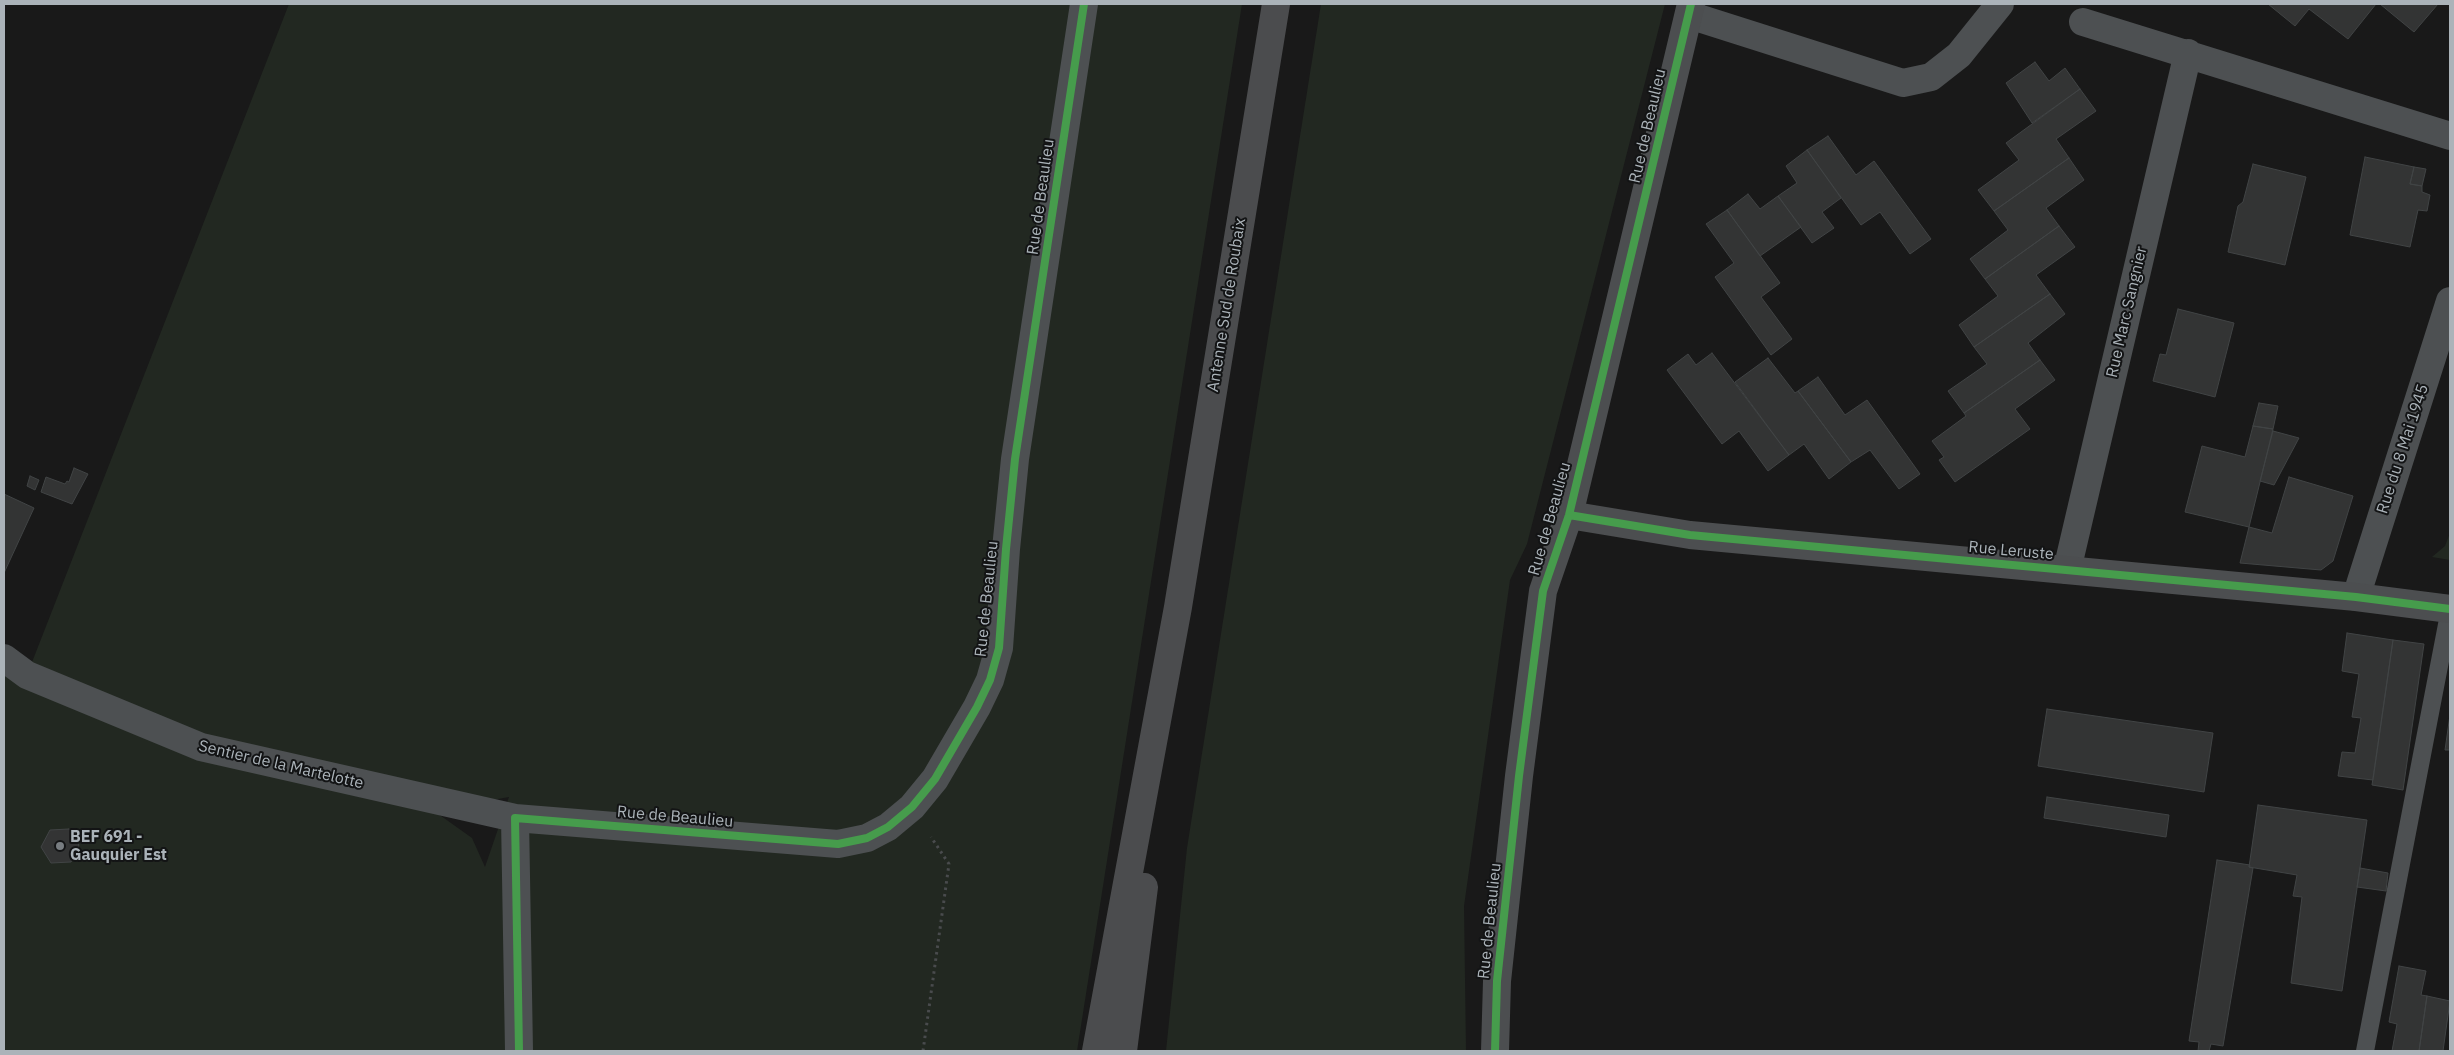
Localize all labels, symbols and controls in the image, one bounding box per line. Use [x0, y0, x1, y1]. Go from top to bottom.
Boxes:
street label: Rue de Beaulieu [1626, 67, 1670, 185]
street label: Rue de Beaulieu [1023, 138, 1059, 256]
street label: Antenne Sud de Roubaix [1204, 217, 1250, 393]
street label: Rue Marc Sangnier [2103, 244, 2151, 380]
street label: Rue du 8 Mai 1945 [2373, 382, 2433, 516]
street label: Rue de Beaulieu [1525, 460, 1575, 578]
street label: Rue Leruste [1968, 538, 2054, 564]
street label: Rue de Beaulieu [971, 540, 1003, 658]
street label: Sentier de la Martelotte [197, 737, 365, 793]
street label: Rue de Beaulieu [616, 802, 734, 832]
place label: BEF 691 - Gauquier Est [70, 827, 167, 865]
marker: BEF 691 - Gauquier Est [54, 840, 66, 852]
street label: Rue de Beaulieu [1474, 862, 1506, 980]

